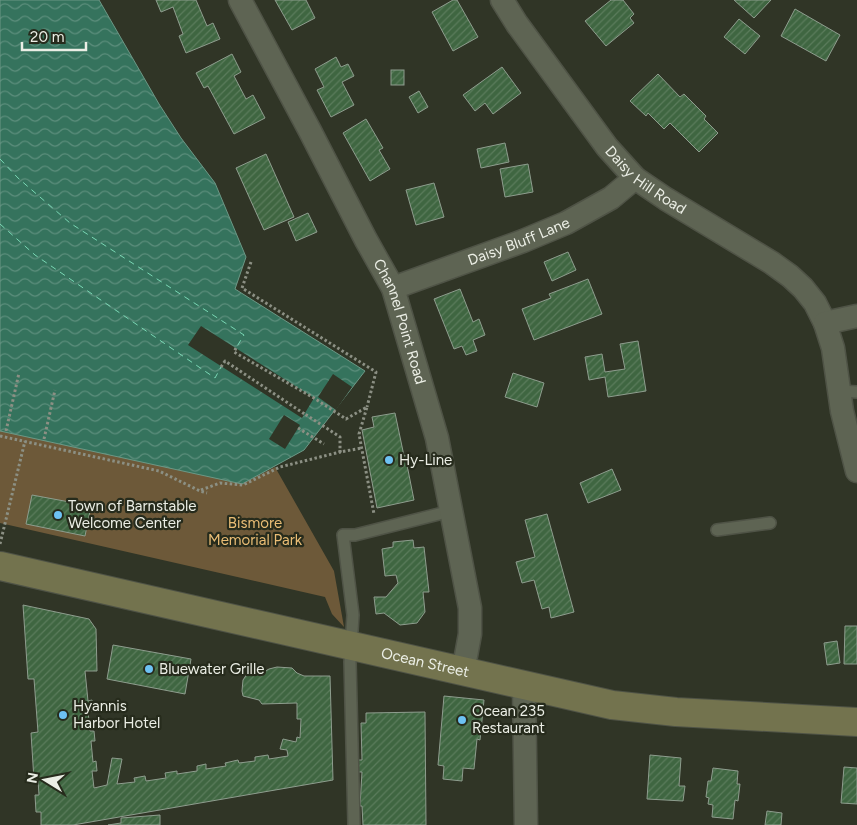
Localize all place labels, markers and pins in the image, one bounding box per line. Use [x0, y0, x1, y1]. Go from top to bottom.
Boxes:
place label: Hy-Line [399, 451, 452, 469]
marker: Hy-Line [383, 454, 395, 466]
place label: Town of Barnstable Welcome Center [68, 497, 196, 532]
marker: Town of Barnstable Welcome Center [52, 509, 64, 521]
place label: Bluewater Grille [159, 660, 264, 678]
marker: Bluewater Grille [143, 663, 155, 675]
place label: Hyannis Harbor Hotel [73, 697, 160, 732]
place label: Ocean 235 Restaurant [472, 702, 545, 737]
marker: Hyannis Harbor Hotel [57, 709, 69, 721]
marker: Ocean 235 Restaurant [456, 714, 468, 726]

